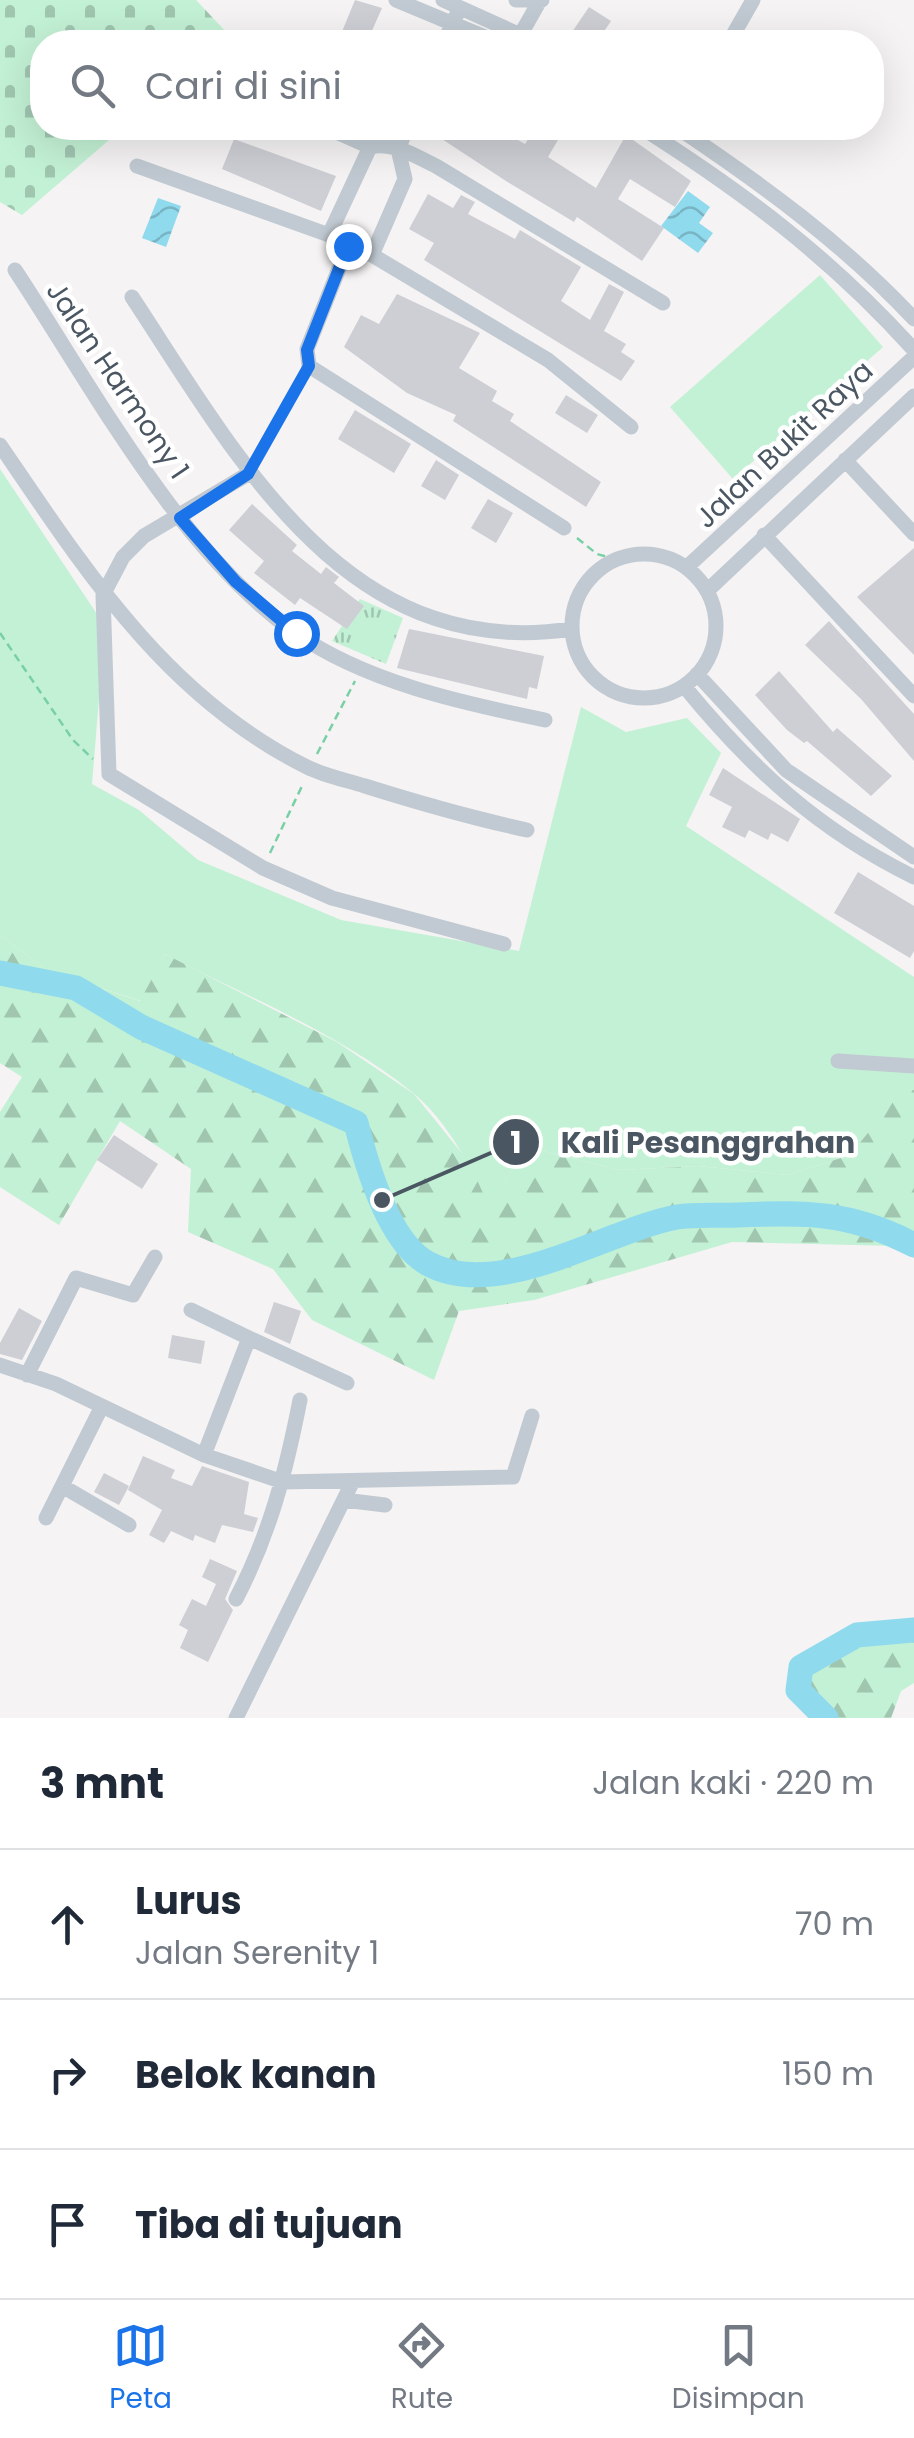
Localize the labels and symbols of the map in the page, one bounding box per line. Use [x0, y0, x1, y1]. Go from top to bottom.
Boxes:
route end [326, 224, 372, 270]
street label: Jalan Harmony 1 [37, 274, 198, 487]
street label: Jalan Bukit Raya [687, 352, 882, 537]
route start [274, 611, 320, 657]
callout: Kali Pesanggrahan [491, 1112, 876, 1172]
text: 1 [510, 1121, 522, 1164]
text: Kali Pesanggrahan [561, 1121, 855, 1164]

